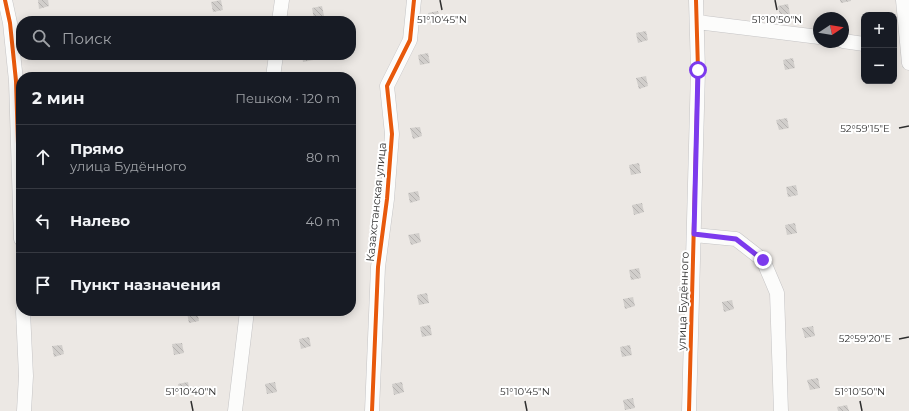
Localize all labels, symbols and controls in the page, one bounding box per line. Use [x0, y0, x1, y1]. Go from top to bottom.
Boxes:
north arrow [813, 12, 849, 48]
map controls [861, 12, 897, 84]
button: + [861, 12, 897, 48]
text: 51°10'45"N [417, 13, 467, 26]
text: 51°10'50"N [752, 13, 802, 26]
search box [16, 16, 356, 60]
icon: search [30, 27, 52, 49]
text: Поиск [62, 29, 111, 48]
button: − [861, 48, 897, 84]
route start [689, 61, 707, 79]
text: 2 мин [32, 88, 85, 108]
text: Пешком · 120 m [235, 90, 340, 106]
text: 52°59'15"E [840, 122, 890, 135]
text: Прямо [70, 139, 124, 158]
street label: Казахстанская улица [363, 142, 389, 262]
icon: ahead [32, 146, 54, 168]
text: 80 m [306, 149, 340, 165]
text: улица Будённого [70, 158, 187, 174]
icon: left [32, 210, 54, 232]
text: Налево [70, 211, 130, 230]
text: 40 m [306, 213, 340, 229]
street label: улица Будённого [674, 251, 692, 352]
route end [754, 251, 772, 269]
icon: arrive [32, 274, 54, 296]
text: Пункт назначения [70, 275, 221, 294]
text: 52°59'20"E [839, 332, 892, 345]
text: 51°10'40"N [166, 385, 216, 398]
text: 51°10'45"N [500, 385, 550, 398]
text: 51°10'50"N [835, 385, 885, 398]

